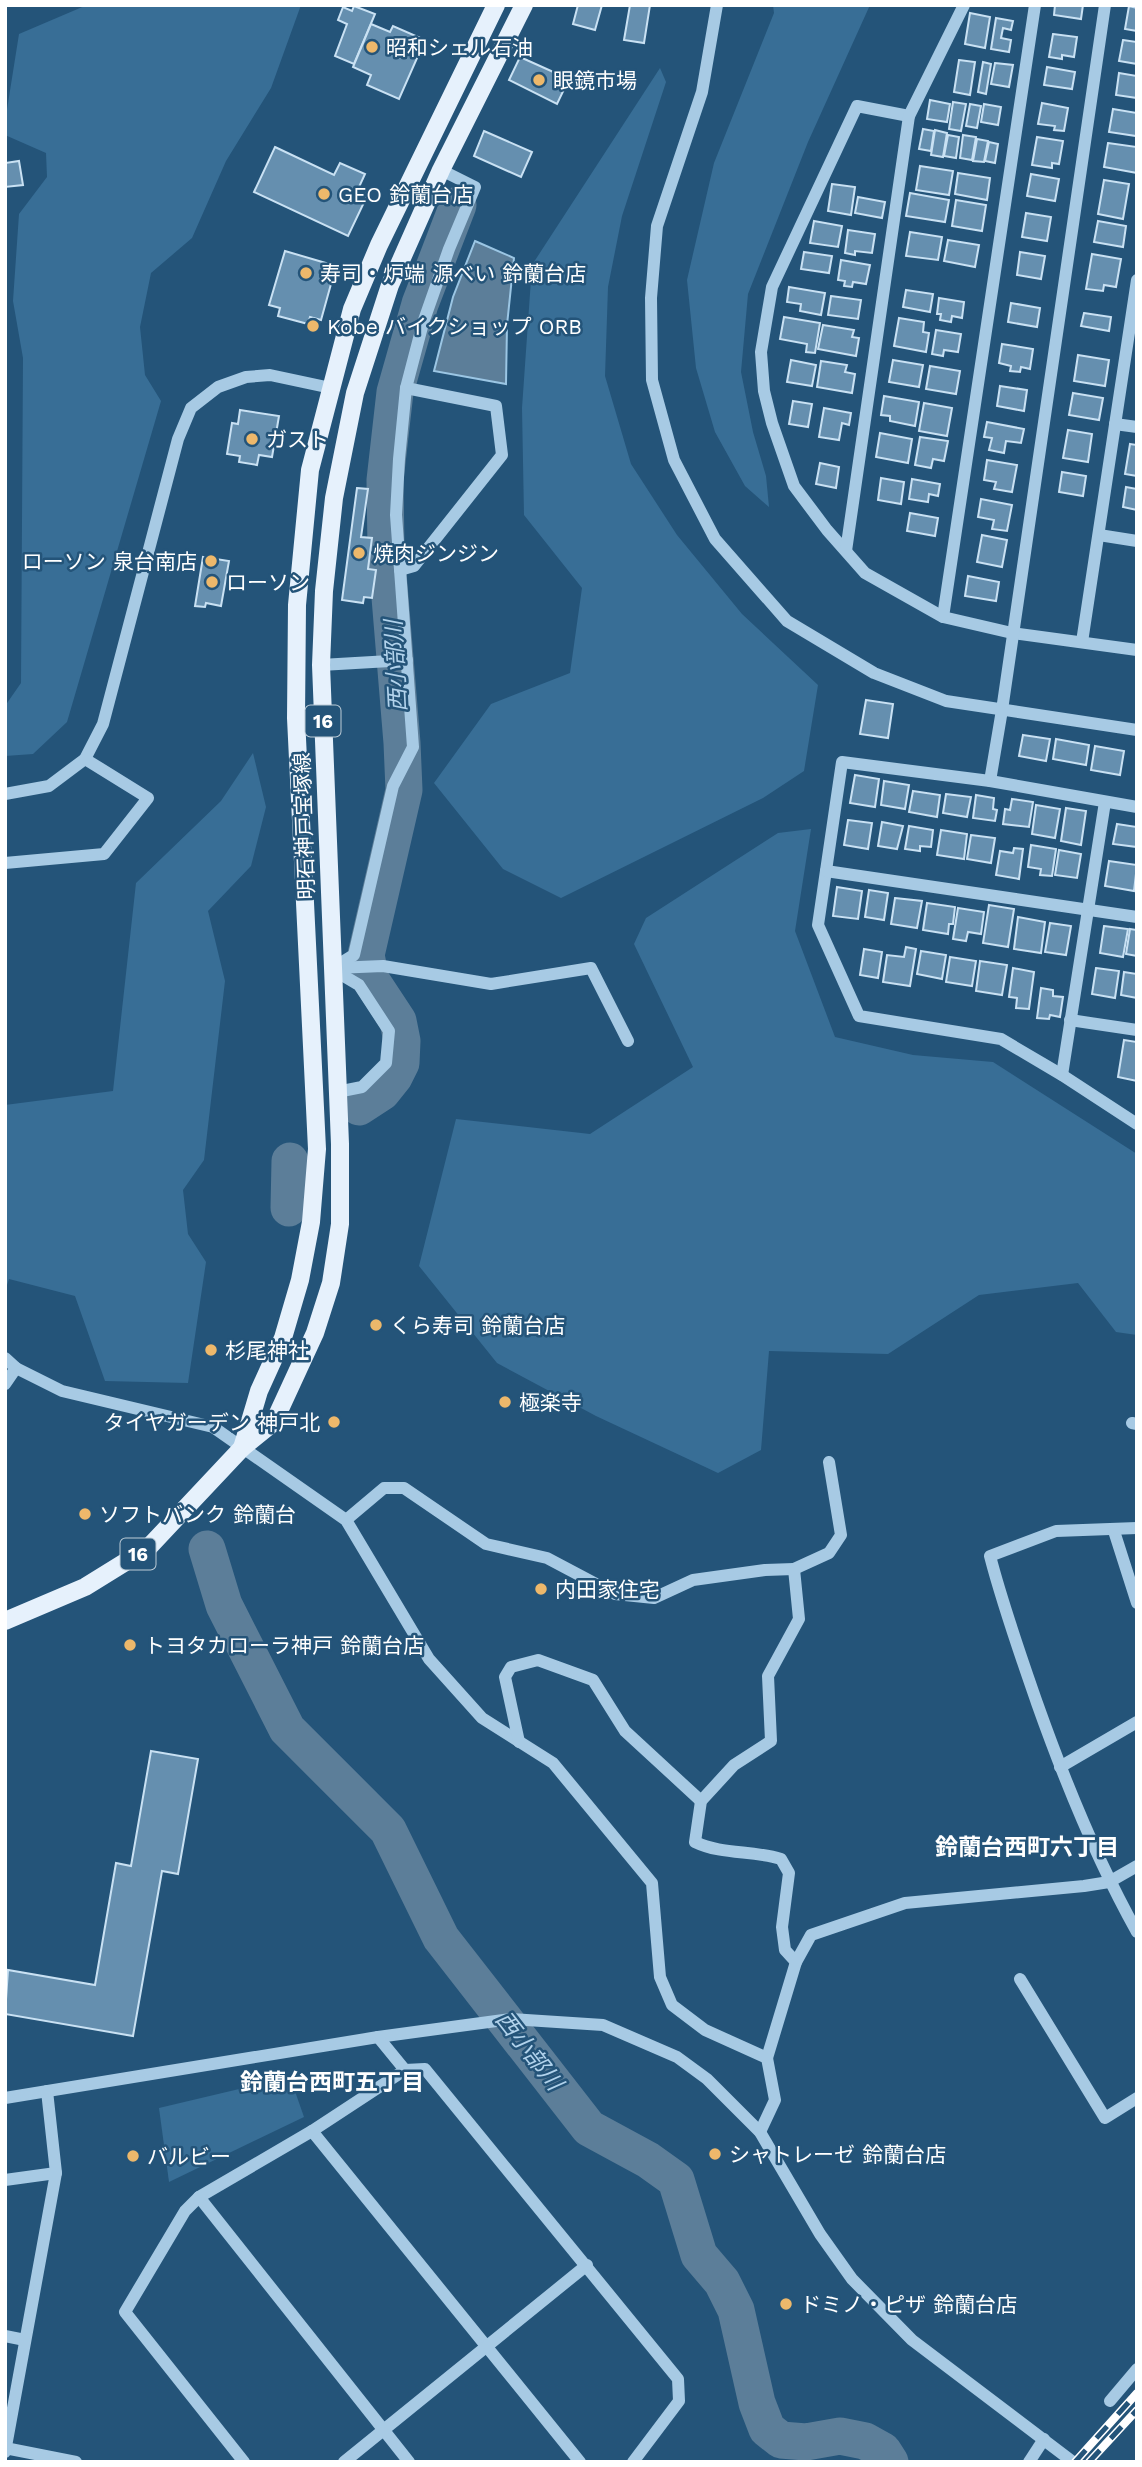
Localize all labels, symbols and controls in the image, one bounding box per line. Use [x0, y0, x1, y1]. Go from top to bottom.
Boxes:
place label: 昭和シェル石油 [386, 35, 533, 60]
marker: 昭和シェル石油 [364, 39, 380, 55]
place label: 眼鏡市場 [553, 68, 637, 93]
marker: 眼鏡市場 [531, 72, 547, 88]
place label: GEO 鈴蘭台店 [338, 182, 473, 207]
marker: GEO 鈴蘭台店 [316, 186, 332, 202]
place label: 寿司・炉端 源べい 鈴蘭台店 [320, 261, 586, 286]
marker: 寿司・炉端 源べい 鈴蘭台店 [298, 265, 314, 281]
place label: Kobe バイクショップ ORB [327, 314, 582, 339]
marker: Kobe バイクショップ ORB [305, 318, 321, 334]
place label: ガスト [266, 427, 329, 452]
marker: ガスト [244, 431, 260, 447]
place label: 焼肉ジンジン [373, 541, 499, 566]
marker: 焼肉ジンジン [351, 545, 367, 561]
place label: ローソン 泉台南店 [22, 549, 197, 574]
marker: ローソン 泉台南店 [203, 553, 219, 569]
place label: ローソン [226, 570, 310, 595]
marker: ローソン [204, 574, 220, 590]
water label: 西小部川 [380, 616, 412, 713]
road number: 16 [306, 706, 340, 736]
street label: 明石神戸宝塚線 [289, 752, 319, 900]
place label: くら寿司 鈴蘭台店 [390, 1313, 565, 1338]
marker: くら寿司 鈴蘭台店 [368, 1317, 384, 1333]
place label: 杉尾神社 [225, 1338, 309, 1363]
marker: 杉尾神社 [203, 1342, 219, 1358]
place label: 極楽寺 [519, 1390, 582, 1415]
marker: 極楽寺 [497, 1394, 513, 1410]
place label: タイヤガーデン 神戸北 [103, 1410, 320, 1435]
marker: タイヤガーデン 神戸北 [326, 1414, 342, 1430]
place label: ソフトバンク 鈴蘭台 [99, 1502, 296, 1527]
marker: ソフトバンク 鈴蘭台 [77, 1506, 93, 1522]
road number: 16 [120, 1538, 156, 1570]
place label: 内田家住宅 [555, 1577, 660, 1602]
marker: 内田家住宅 [533, 1581, 549, 1597]
place label: トヨタカローラ神戸 鈴蘭台店 [144, 1633, 424, 1658]
marker: トヨタカローラ神戸 鈴蘭台店 [122, 1637, 138, 1653]
district label: 鈴蘭台西町六丁目 [935, 1834, 1119, 1861]
water label: 西小部川 [490, 2006, 570, 2098]
district label: 鈴蘭台西町五丁目 [240, 2069, 424, 2096]
place label: シャトレーゼ 鈴蘭台店 [729, 2142, 946, 2167]
place label: バルビー [147, 2144, 231, 2169]
marker: シャトレーゼ 鈴蘭台店 [707, 2146, 723, 2162]
marker: バルビー [125, 2148, 141, 2164]
place label: ドミノ・ピザ 鈴蘭台店 [800, 2292, 1017, 2317]
marker: ドミノ・ピザ 鈴蘭台店 [778, 2296, 794, 2312]

